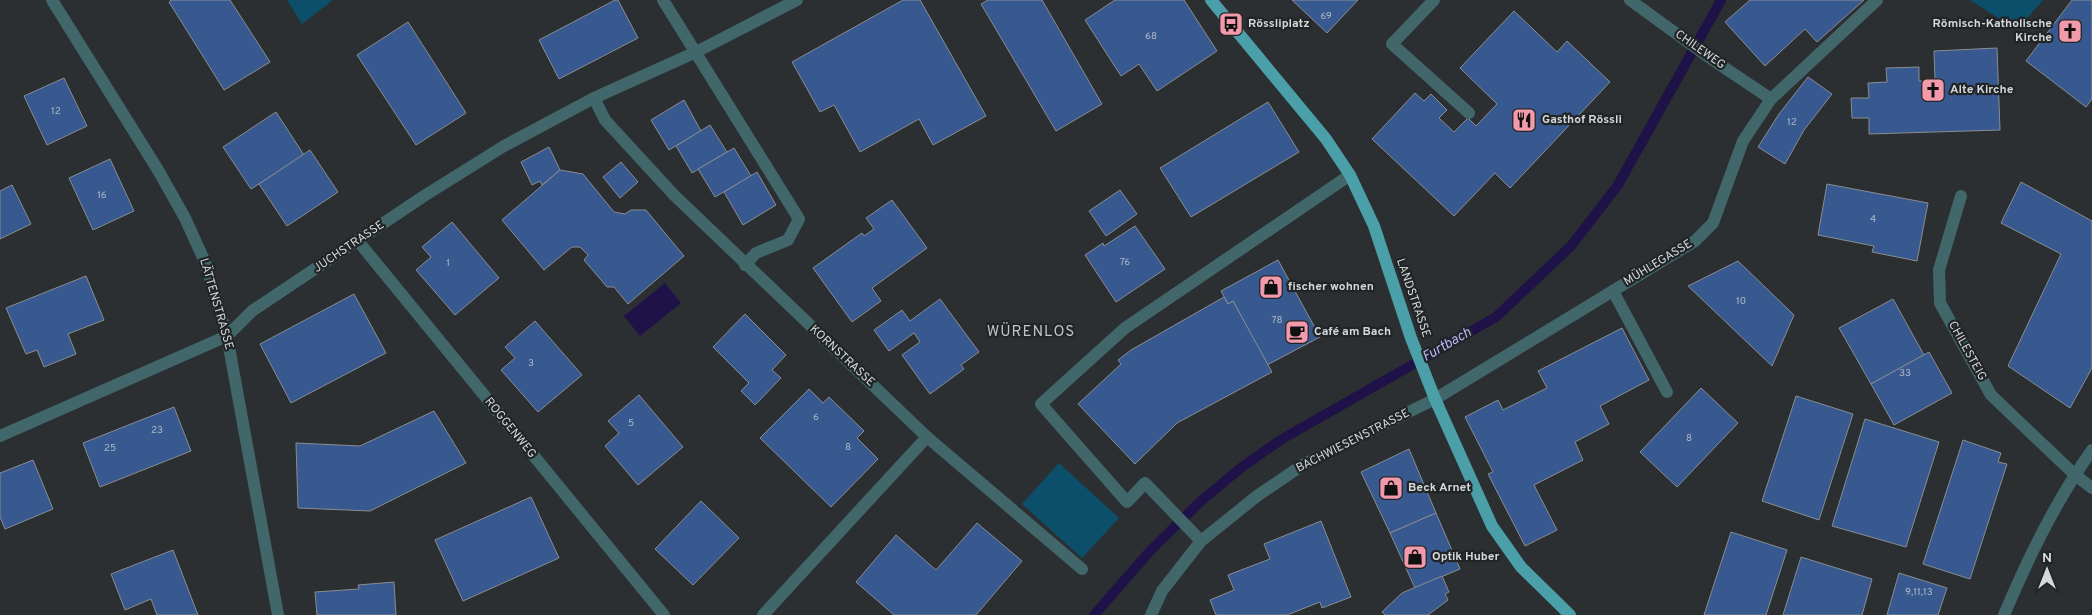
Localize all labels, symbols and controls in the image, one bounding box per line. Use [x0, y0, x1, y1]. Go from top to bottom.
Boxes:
house number: 69 [1320, 10, 1332, 23]
bus stop icon: Rössliplatz [1218, 11, 1244, 37]
place label: Rössliplatz [1248, 16, 1310, 32]
place label: Römisch-Katholische Kirche [1933, 16, 2052, 46]
church icon: Römisch-Katholische Kirche [2057, 18, 2083, 44]
street label: CHILEWEG [1672, 27, 1728, 73]
house number: 68 [1145, 30, 1157, 43]
church icon: Alte Kirche [1920, 77, 1946, 103]
place label: Alte Kirche [1950, 82, 2014, 98]
house number: 12 [51, 105, 61, 118]
restaurant icon: Gasthof Rössli [1511, 107, 1537, 133]
place label: Gasthof Rössli [1542, 112, 1622, 128]
house number: 12 [1787, 116, 1797, 129]
house number: 16 [97, 189, 107, 202]
house number: 4 [1870, 213, 1876, 226]
street label: JUCHSTRASSE [311, 217, 387, 277]
street label: MÜHLEGASSE [1621, 236, 1695, 290]
street label: LÄTTENSTRASSE [195, 256, 237, 352]
house number: 76 [1120, 256, 1130, 269]
street label: LANDSTRASSE [1392, 256, 1434, 340]
house number: 1 [446, 257, 450, 270]
shop icon: fischer wohnen [1258, 274, 1284, 300]
place label: fischer wohnen [1288, 279, 1374, 295]
house number: 10 [1736, 295, 1746, 308]
house number: 78 [1271, 314, 1283, 327]
street label: CHILESTEIG [1944, 318, 1990, 384]
cafe icon: Café am Bach [1284, 319, 1310, 345]
street label: KORNSTRASSE [806, 322, 878, 390]
district label: WÜRENLOS [987, 322, 1075, 342]
place label: Café am Bach [1314, 324, 1391, 340]
water label: Furtbach [1419, 324, 1475, 366]
house number: 3 [528, 357, 534, 370]
house number: 33 [1899, 367, 1911, 380]
street label: ROGGENWEG [481, 394, 539, 462]
street label: BACHWIESENSTRASSE [1294, 405, 1412, 477]
house number: 6 [813, 411, 819, 424]
house number: 5 [628, 417, 634, 430]
house number: 23 [151, 424, 163, 437]
house number: 8 [1686, 432, 1692, 445]
house number: 8 [845, 441, 851, 454]
house number: 25 [104, 442, 116, 455]
shop icon: Beck Arnet [1378, 475, 1404, 501]
place label: Beck Arnet [1408, 480, 1471, 496]
shop icon: Optik Huber [1402, 544, 1428, 570]
north arrow [2022, 545, 2072, 595]
place label: Optik Huber [1432, 549, 1500, 565]
text: N [2042, 550, 2052, 567]
house number: 9,11,13 [1905, 586, 1933, 599]

